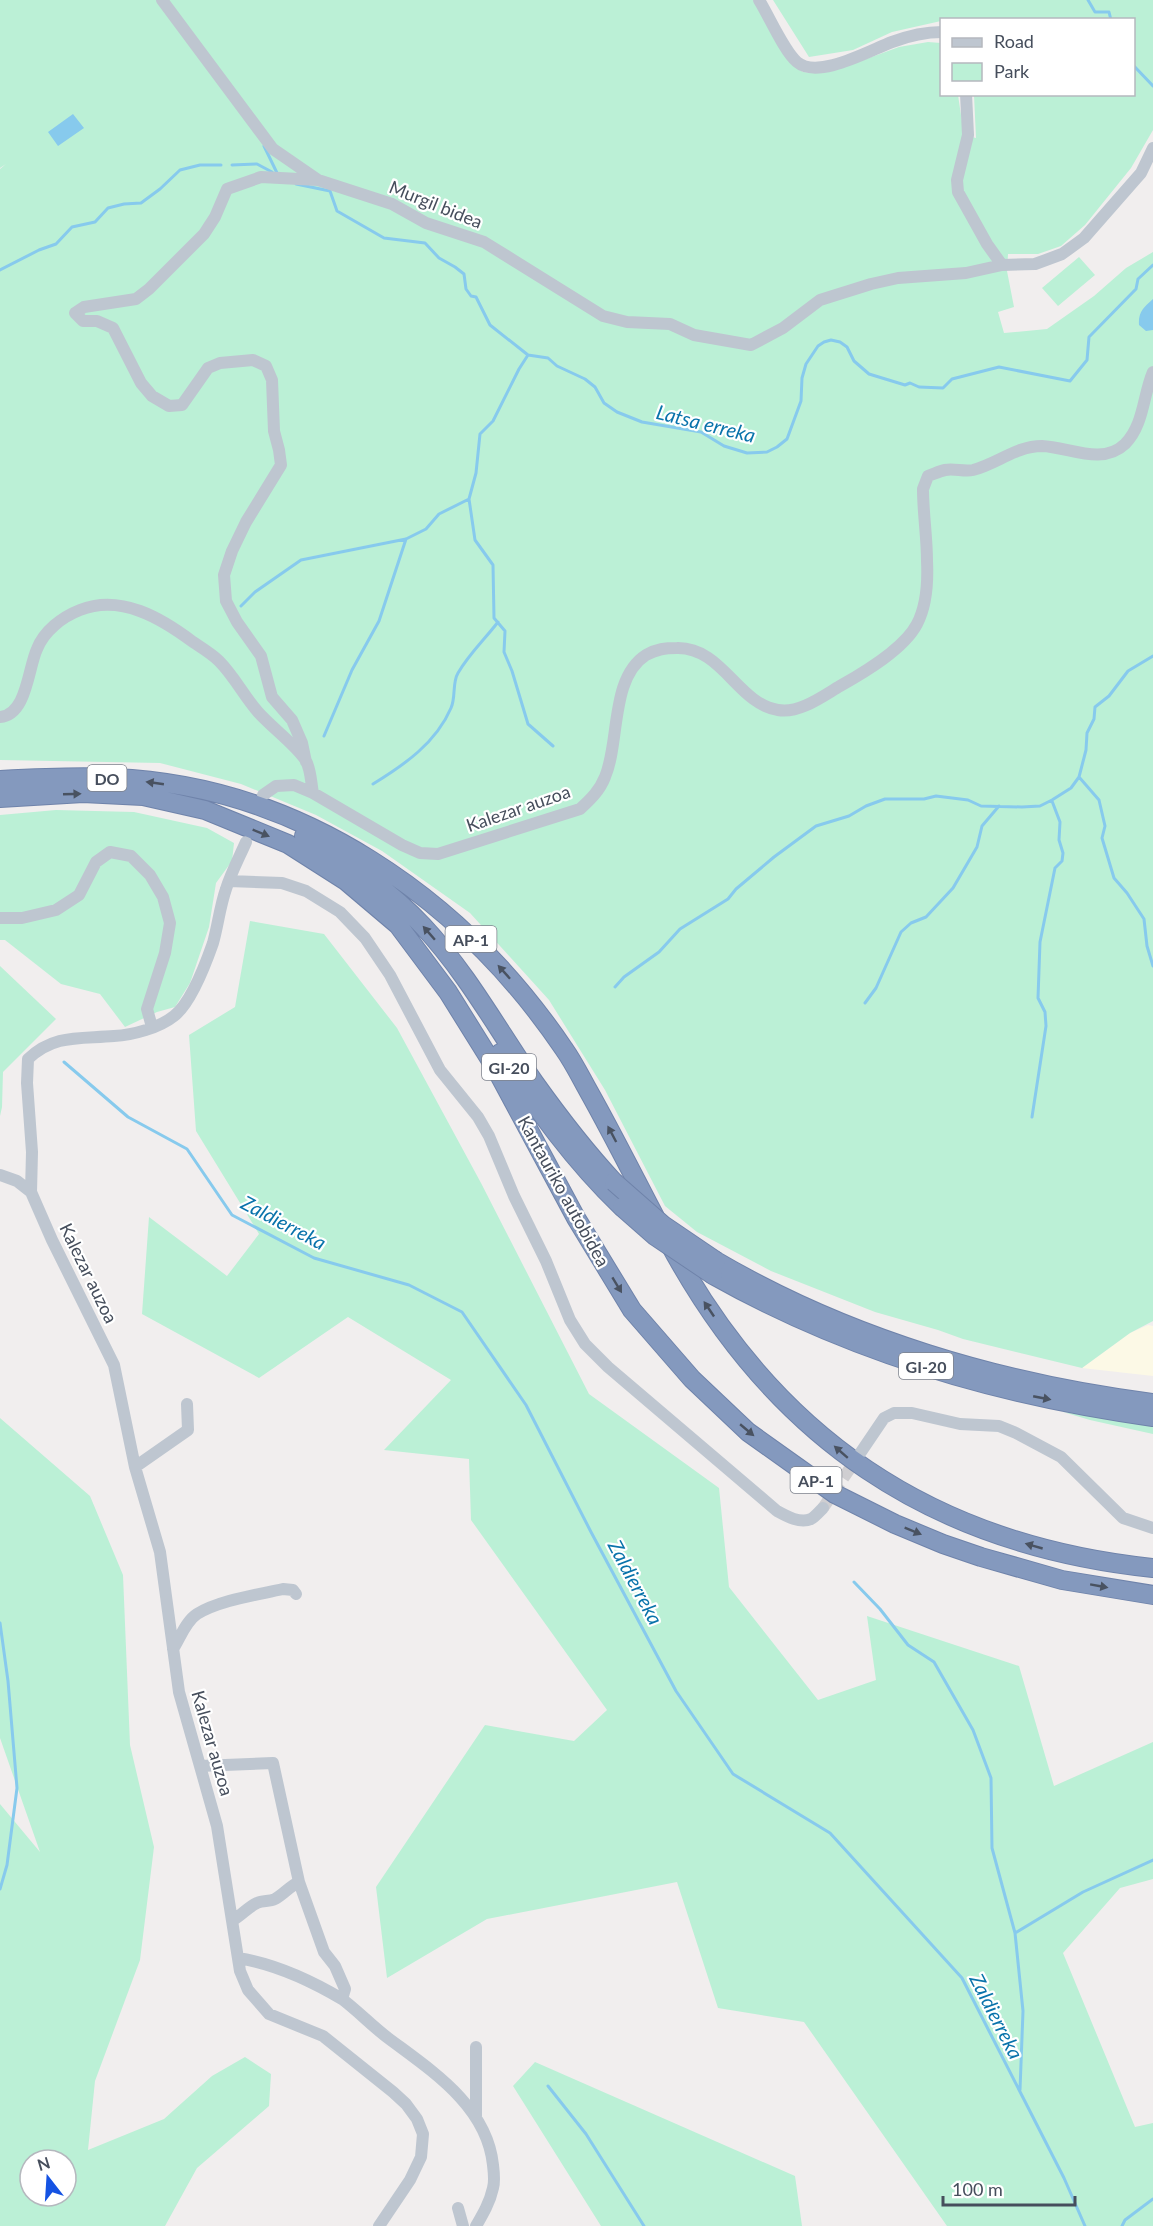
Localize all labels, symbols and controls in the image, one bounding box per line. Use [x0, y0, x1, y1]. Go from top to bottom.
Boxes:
legend [940, 18, 1135, 96]
text: Road [994, 30, 1034, 52]
text: Park [994, 60, 1030, 82]
street label: Murgil bidea [386, 175, 486, 233]
water label: Latsa erreka [654, 399, 758, 447]
road number: DO [88, 765, 126, 791]
one-way arrow [145, 778, 164, 787]
street label: Kalezar auzoa [463, 780, 573, 836]
one-way arrow [62, 789, 81, 799]
one-way arrow [252, 829, 270, 838]
one-way arrow [423, 926, 436, 941]
road number: AP-1 [446, 926, 496, 952]
one-way arrow [497, 965, 511, 980]
road number: GI-20 [482, 1054, 536, 1080]
street label: Kantauriko autobidea [513, 1112, 615, 1270]
one-way arrow [607, 1125, 617, 1142]
water label: Zaldierreka [237, 1189, 330, 1254]
street label: Kalezar auzoa [55, 1219, 123, 1327]
one-way arrow [612, 1277, 623, 1293]
one-way arrow [703, 1302, 715, 1318]
road number: GI-20 [899, 1353, 953, 1379]
one-way arrow [1033, 1394, 1052, 1403]
one-way arrow [739, 1423, 754, 1436]
one-way arrow [834, 1446, 849, 1459]
road number: AP-1 [790, 1467, 842, 1493]
one-way arrow [904, 1526, 922, 1536]
water label: Zaldierreka [603, 1535, 668, 1628]
one-way arrow [1025, 1541, 1043, 1550]
one-way arrow [1090, 1582, 1109, 1591]
street label: Kalezar auzoa [187, 1688, 239, 1798]
water label: Zaldierreka [965, 1969, 1029, 2063]
north arrow [18, 2148, 78, 2208]
text: N [35, 2152, 52, 2174]
scale bar [943, 2169, 1075, 2207]
text: 100 m [952, 2178, 1003, 2200]

